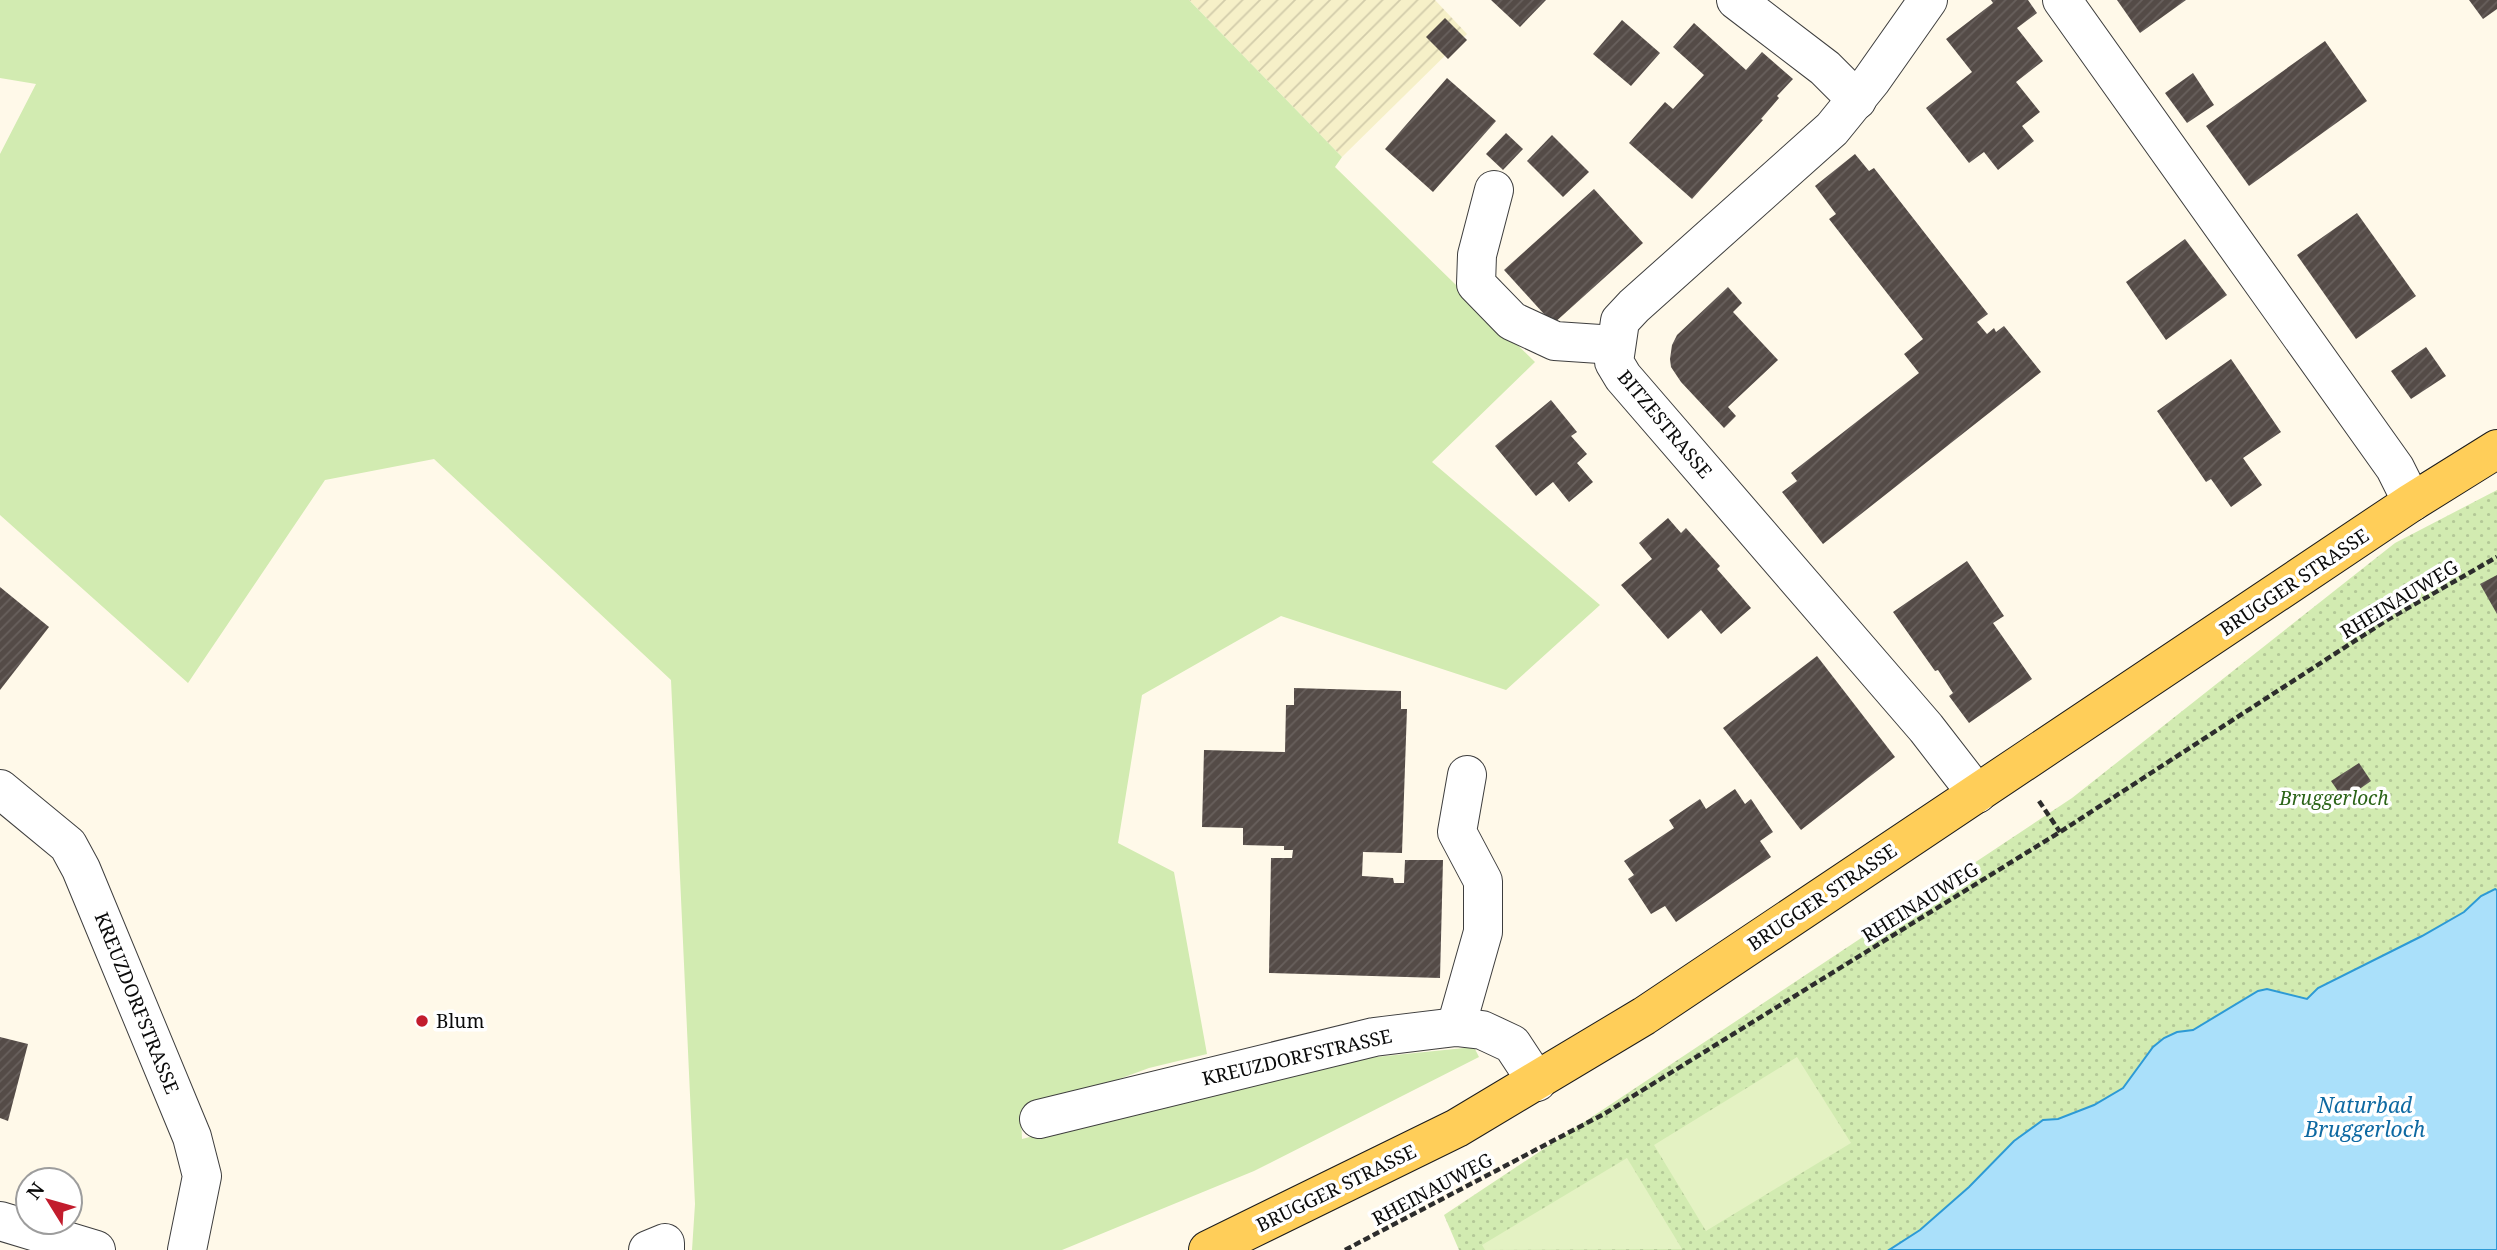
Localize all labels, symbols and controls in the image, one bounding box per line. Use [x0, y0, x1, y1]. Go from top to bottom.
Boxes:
street label: BITZESTRASSE [1612, 364, 1718, 484]
street label: BRUGGER STRASSE [2214, 522, 2374, 642]
street label: RHEINAUWEG [2335, 553, 2463, 644]
park label: Bruggerloch [2278, 785, 2389, 811]
street label: BRUGGER STRASSE [1742, 837, 1902, 957]
street label: RHEINAUWEG [1857, 856, 1984, 948]
street label: KREUZDORFSTRASSE [89, 908, 185, 1098]
place label: Blum [436, 1008, 484, 1034]
marker: Blum [414, 1013, 430, 1029]
street label: KREUZDORFSTRASSE [1200, 1022, 1395, 1091]
water label: Naturbad Bruggerloch [2304, 1091, 2426, 1143]
street label: BRUGGER STRASSE [1252, 1138, 1420, 1238]
street label: RHEINAUWEG [1367, 1146, 1497, 1232]
north arrow [14, 1166, 84, 1236]
text: N [21, 1177, 50, 1205]

